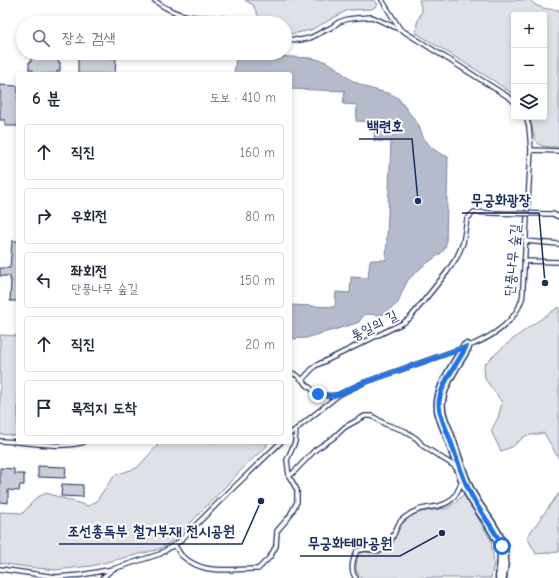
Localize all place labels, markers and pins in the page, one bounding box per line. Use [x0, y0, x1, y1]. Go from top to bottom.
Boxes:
callout: 백련호 [359, 112, 412, 139]
callout: 무궁화광장 [462, 186, 539, 213]
callout: 조선총독부 철거부재 전시공원 [59, 517, 242, 544]
callout: 무궁화테마공원 [300, 529, 400, 556]

